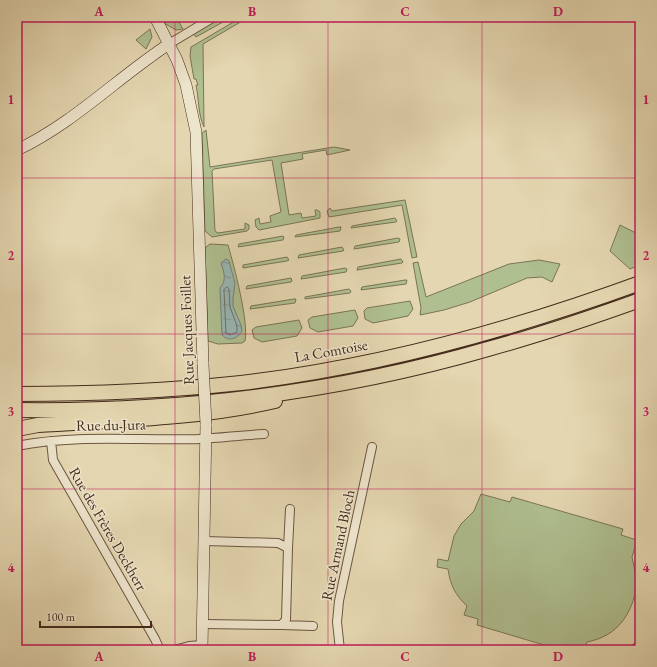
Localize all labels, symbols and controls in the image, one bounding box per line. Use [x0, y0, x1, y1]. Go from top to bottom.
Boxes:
text: A [93, 3, 104, 20]
text: B [248, 3, 256, 20]
text: C [400, 3, 410, 20]
text: D [553, 3, 563, 20]
text: 1 [8, 91, 15, 108]
text: 1 [643, 91, 650, 108]
text: 2 [8, 247, 15, 264]
text: 2 [643, 247, 650, 264]
street label: Rue Jacques Foillet [175, 275, 198, 385]
street label: La Comtoise [293, 335, 369, 366]
text: 3 [8, 403, 15, 420]
text: 3 [643, 403, 650, 420]
street label: Rue du Jura [76, 414, 146, 435]
street label: Rue des Frères Deckherr [65, 463, 152, 594]
street label: Rue Armand Bloch [317, 488, 359, 602]
text: 4 [8, 559, 15, 576]
text: 4 [643, 559, 650, 576]
scale bar [40, 603, 151, 629]
text: 100 m [46, 609, 76, 625]
text: A [93, 648, 104, 665]
text: B [248, 648, 256, 665]
text: C [400, 648, 410, 665]
text: D [553, 648, 563, 665]

